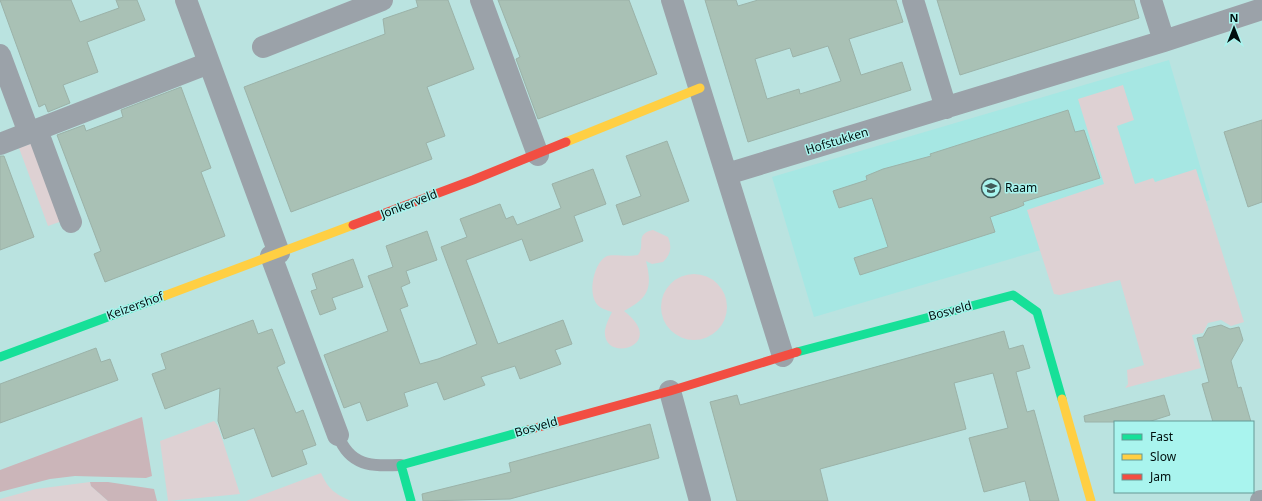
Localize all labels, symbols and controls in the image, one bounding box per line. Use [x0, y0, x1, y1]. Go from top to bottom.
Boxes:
north arrow [1214, 8, 1254, 48]
text: N [1230, 10, 1238, 25]
street label: Hofstukken [803, 123, 870, 158]
school or university icon: Raam [980, 177, 1002, 199]
place label: Raam [1005, 179, 1037, 196]
street label: Jonkerveld [377, 185, 440, 222]
street label: Keizershof [104, 287, 166, 324]
street label: Bosveld [926, 297, 973, 324]
street label: Bosveld [512, 412, 559, 441]
legend [1114, 421, 1254, 493]
text: Fast [1150, 428, 1174, 445]
text: Slow [1150, 448, 1177, 465]
text: Jam [1149, 468, 1171, 485]

